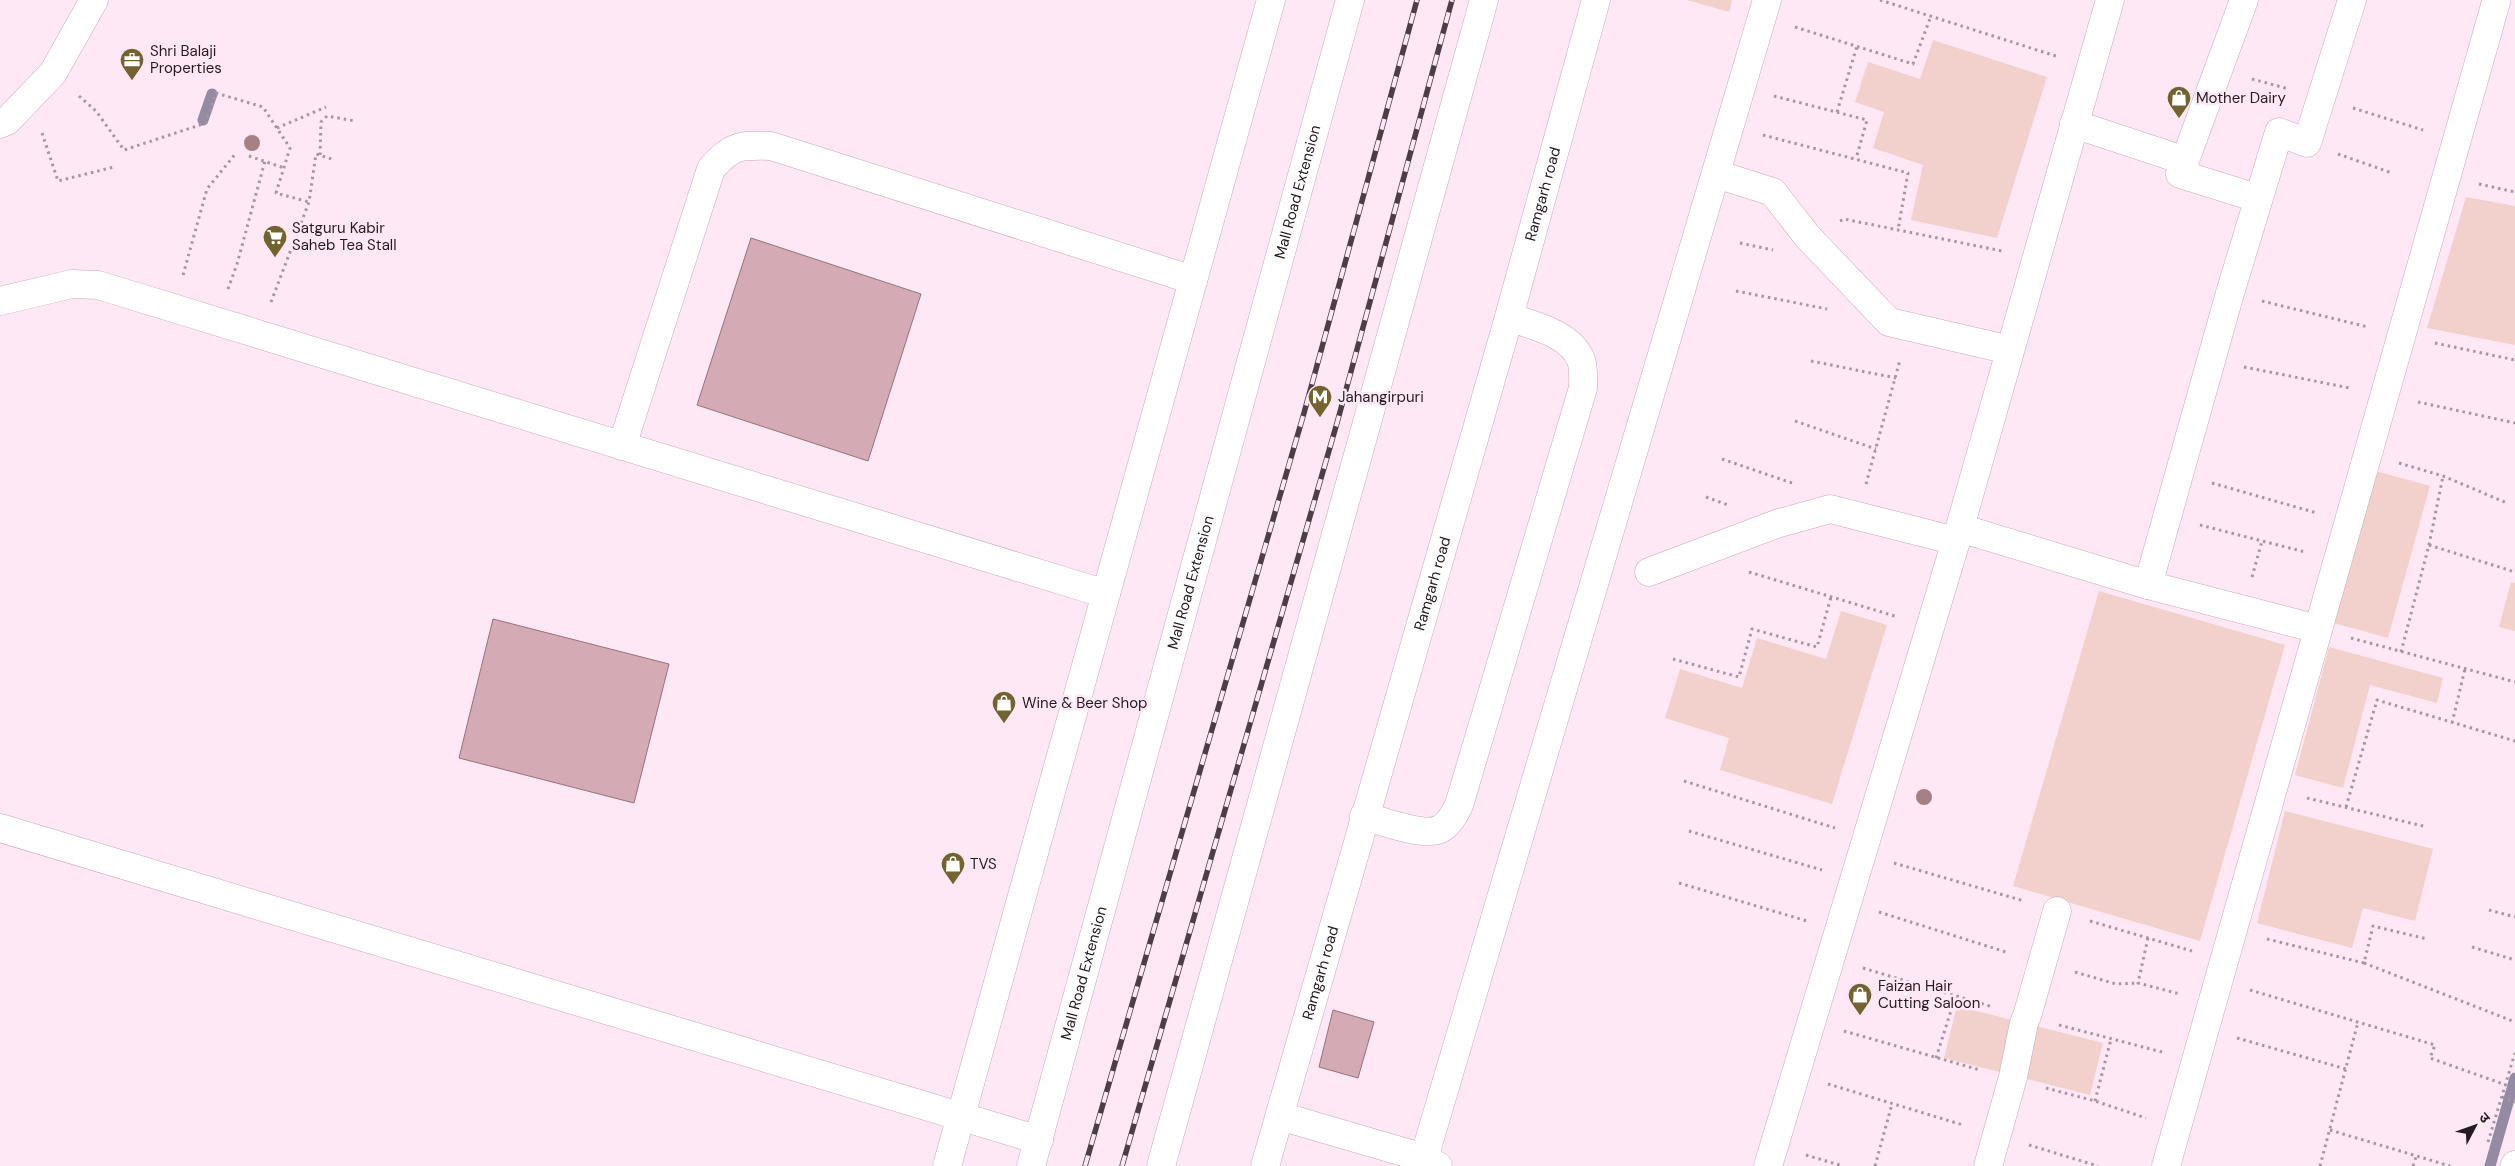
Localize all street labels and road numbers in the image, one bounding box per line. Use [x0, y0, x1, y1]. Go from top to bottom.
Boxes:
street label: Mall Road Extension [1270, 123, 1325, 261]
street label: Ramgarh road [1520, 145, 1565, 243]
street label: Mall Road Extension [1163, 513, 1218, 652]
street label: Ramgarh road [1409, 534, 1455, 633]
street label: Mall Road Extension [1056, 904, 1112, 1042]
street label: Ramgarh road [1298, 924, 1343, 1022]

